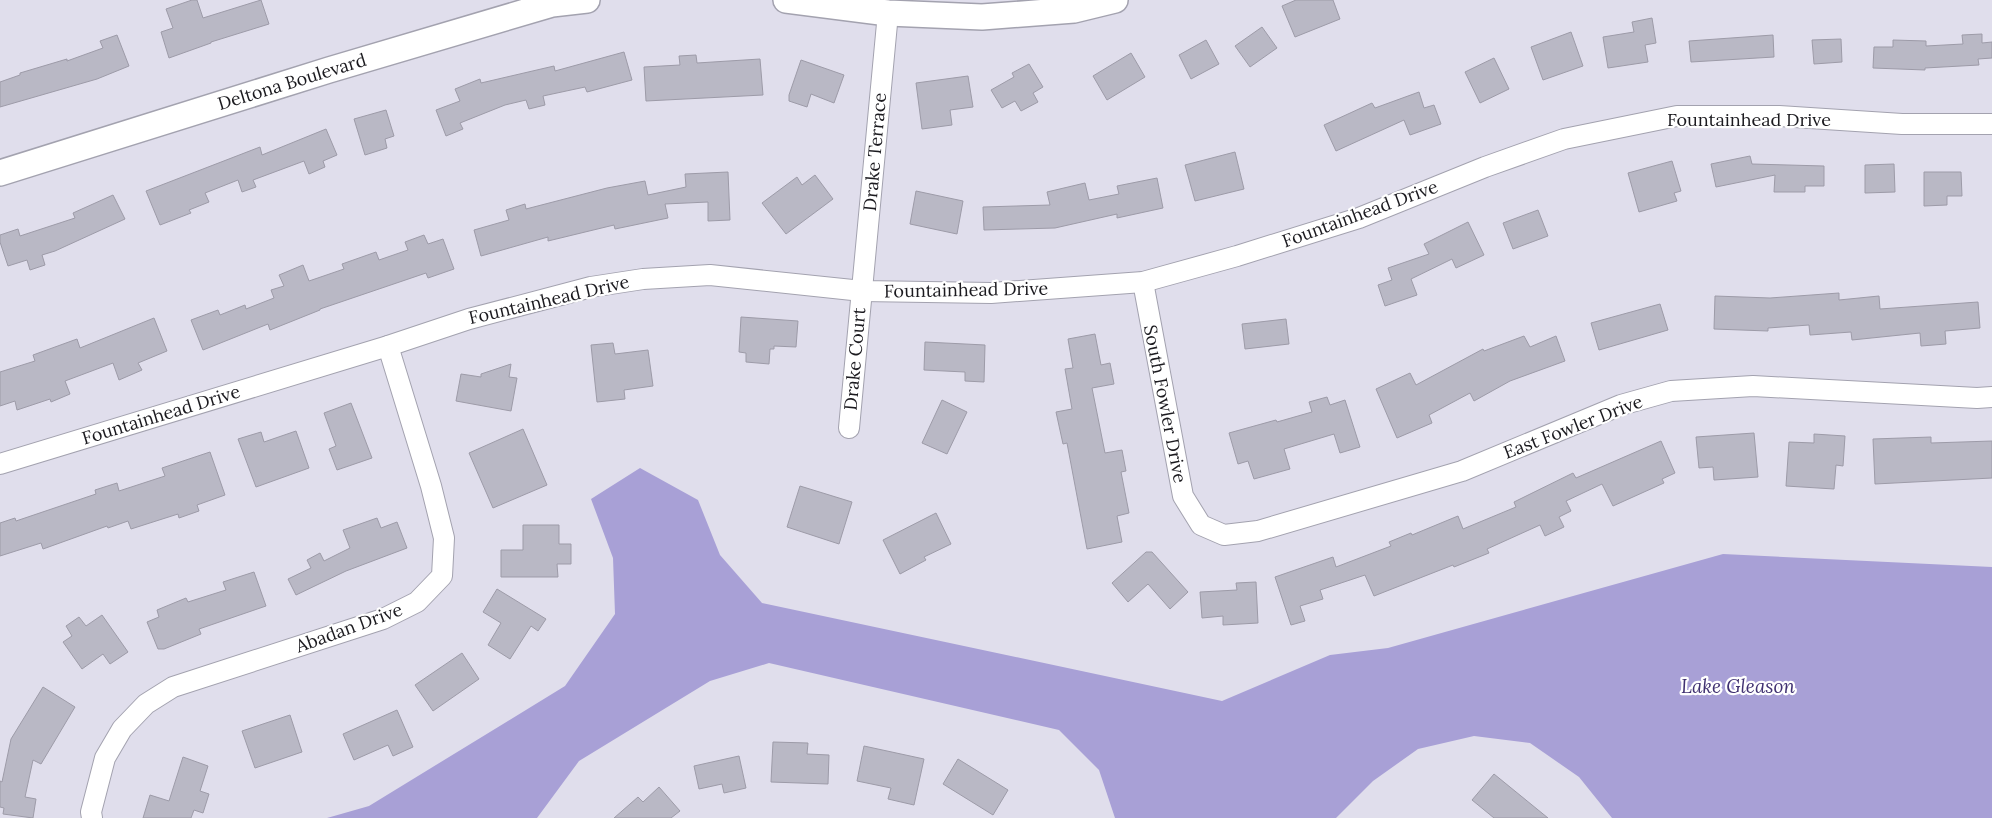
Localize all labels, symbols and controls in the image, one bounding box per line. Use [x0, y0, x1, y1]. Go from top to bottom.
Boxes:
street label: Deltona Boulevard [215, 48, 369, 115]
street label: Drake Terrace [858, 92, 891, 212]
street label: Fountainhead Drive [1667, 108, 1831, 131]
street label: Fountainhead Drive [1279, 175, 1441, 252]
street label: Fountainhead Drive [466, 270, 632, 329]
street label: Fountainhead Drive [884, 277, 1049, 302]
street label: Drake Court [839, 307, 870, 411]
street label: South Fowler Drive [1139, 323, 1192, 485]
street label: Fountainhead Drive [79, 379, 243, 450]
street label: East Fowler Drive [1500, 389, 1646, 464]
street label: Abadan Drive [291, 598, 406, 658]
water label: Lake Gleason [1681, 674, 1795, 698]

